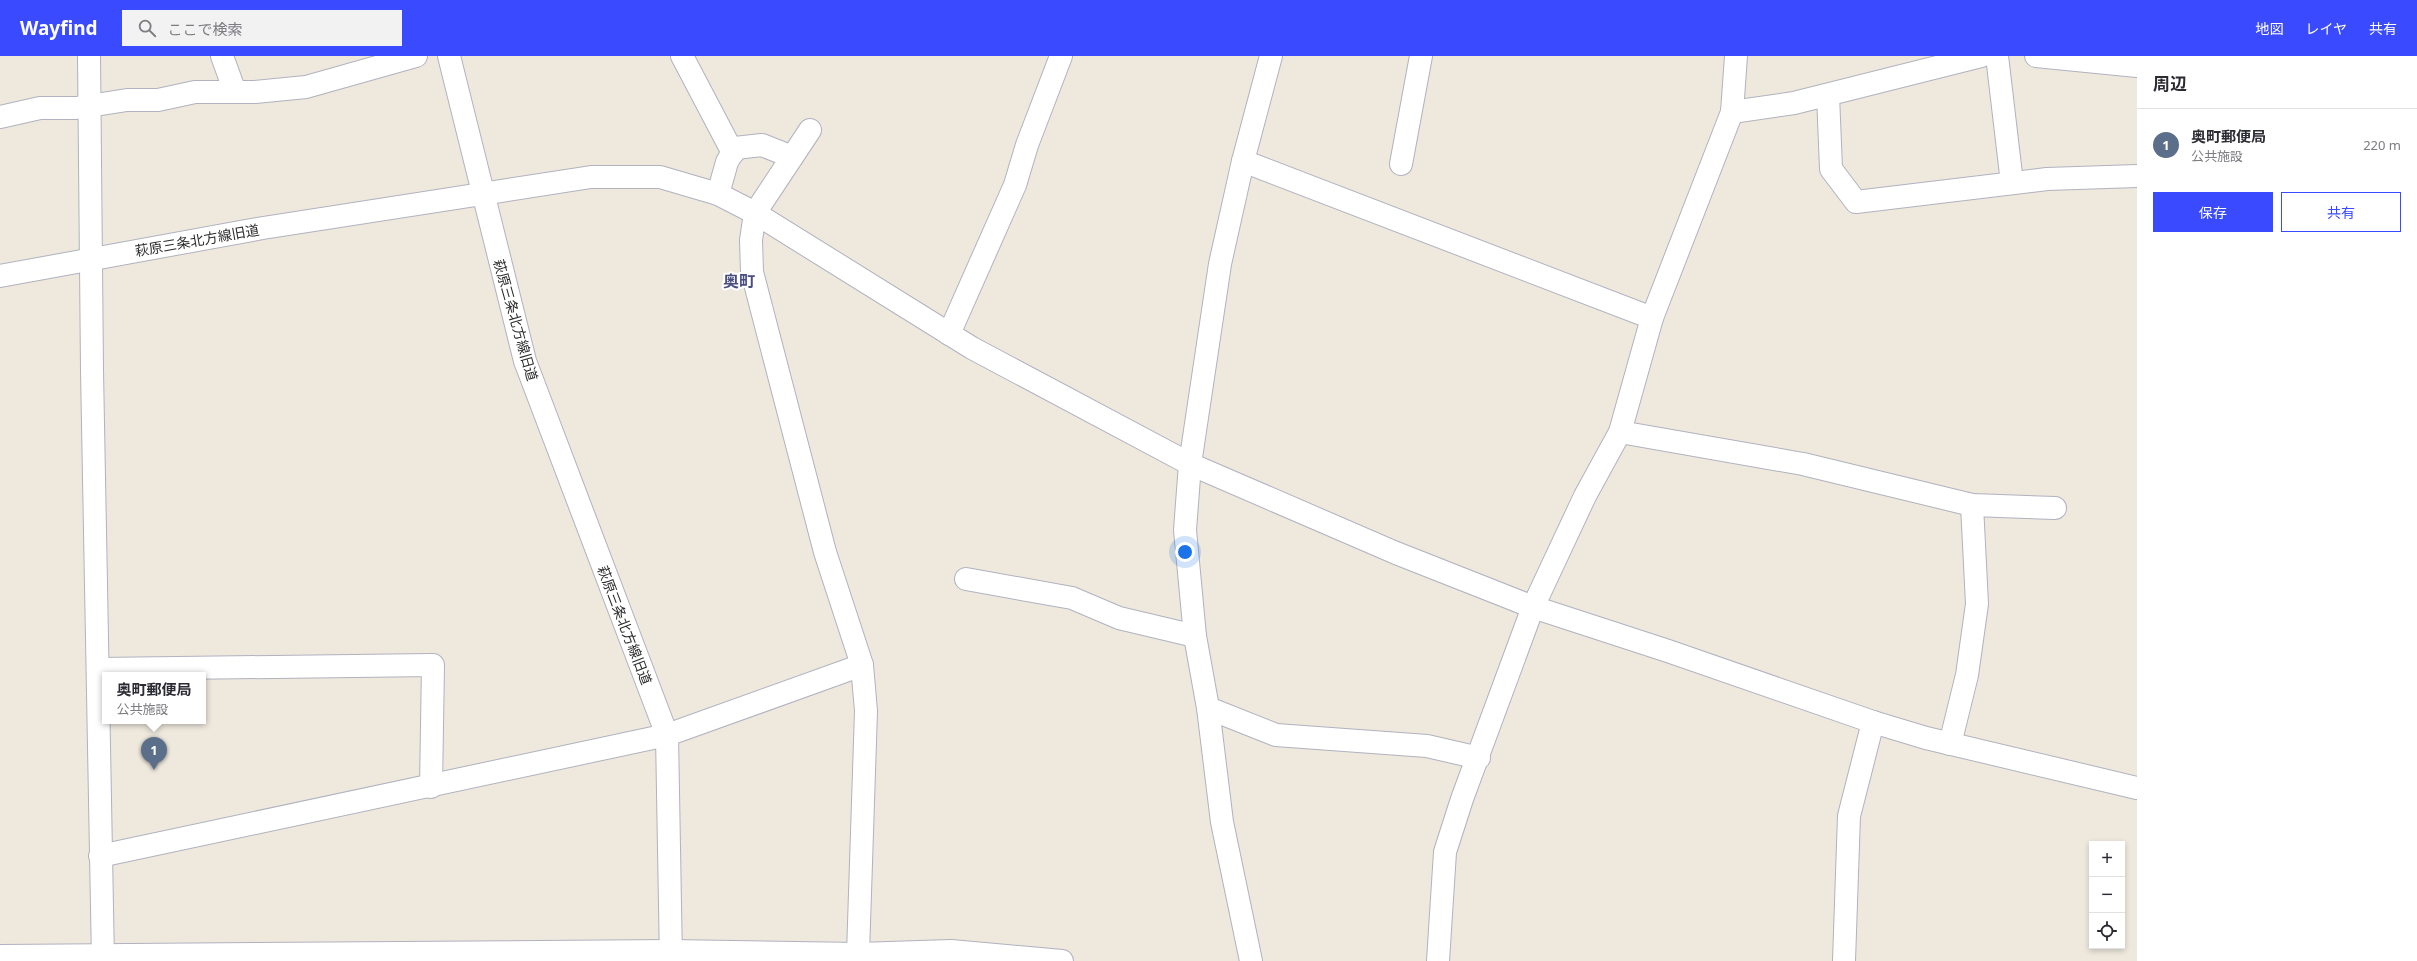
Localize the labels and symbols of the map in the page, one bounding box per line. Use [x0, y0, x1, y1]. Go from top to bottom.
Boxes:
street label: 萩原三条北方線旧道 [133, 220, 261, 260]
street label: 萩原三条北方線旧道 [490, 257, 542, 383]
district label: 奥町 [723, 270, 755, 292]
your location [1175, 542, 1195, 562]
street label: 萩原三条北方線旧道 [594, 563, 656, 687]
pin: 1 [141, 737, 167, 770]

